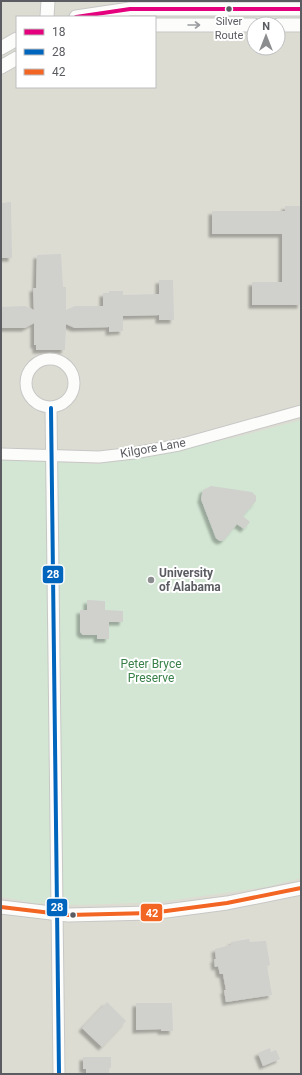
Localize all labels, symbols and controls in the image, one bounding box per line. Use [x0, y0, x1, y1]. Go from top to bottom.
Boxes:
marker: Silver Route [224, 4, 234, 14]
place label: Silver Route [215, 15, 243, 42]
legend [16, 16, 156, 88]
north arrow [246, 16, 286, 56]
text: N [262, 20, 270, 33]
one-way arrow [187, 21, 200, 29]
text: 18 [52, 25, 66, 39]
text: 28 [52, 45, 66, 59]
text: 42 [52, 65, 66, 79]
street label: Kilgore Lane [119, 435, 187, 461]
line badge: 28 [42, 565, 64, 584]
place label: University of Alabama [159, 566, 221, 594]
text: 28 [47, 568, 59, 581]
marker: University of Alabama [146, 575, 156, 585]
park label: Peter Bryce Preserve [120, 657, 182, 685]
line badge: 28 [46, 898, 68, 917]
text: 28 [51, 901, 63, 914]
line badge: 42 [140, 903, 163, 922]
text: 42 [146, 907, 158, 920]
unlabelled marker [68, 910, 78, 920]

